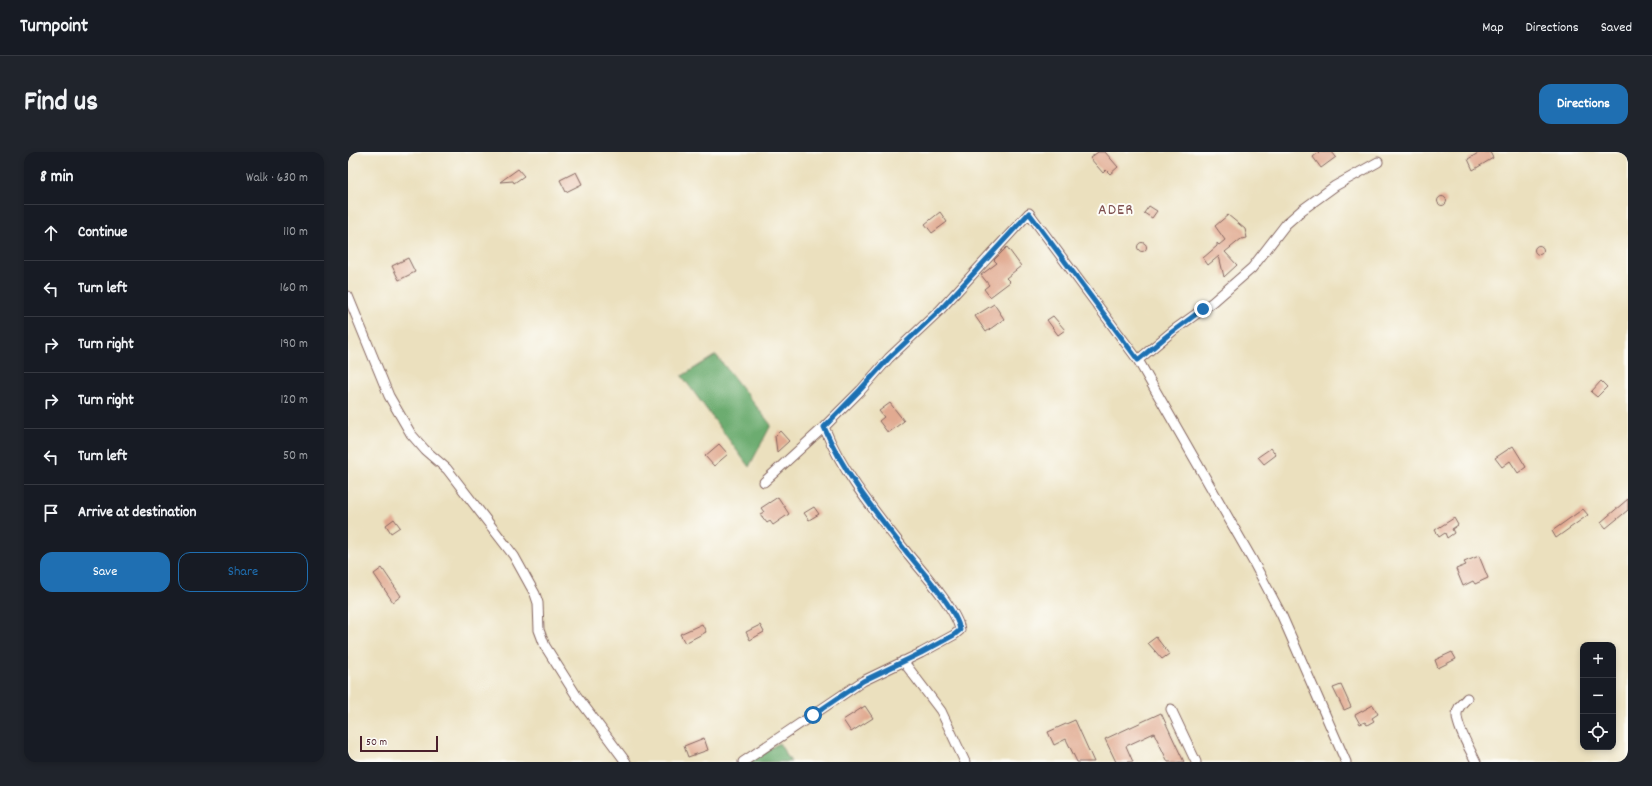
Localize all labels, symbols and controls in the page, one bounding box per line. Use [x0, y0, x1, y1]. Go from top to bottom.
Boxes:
text: Turnpoint [20, 14, 88, 41]
text: Map [1482, 18, 1504, 38]
text: Directions [1526, 18, 1579, 38]
text: Saved [1601, 18, 1632, 38]
text: Find us [24, 84, 98, 124]
button: Directions [1539, 84, 1628, 124]
text: 8 min [40, 166, 73, 190]
text: Walk · 630 m [246, 169, 308, 188]
district label: ADER [1098, 199, 1134, 222]
icon: ahead [40, 222, 62, 244]
text: Continue [78, 222, 127, 244]
text: 110 m [283, 223, 308, 242]
icon: left [40, 278, 62, 300]
text: Turn left [78, 278, 127, 300]
text: 160 m [280, 279, 308, 298]
route end [1194, 300, 1212, 318]
icon: right [40, 334, 62, 356]
text: Turn right [78, 334, 134, 356]
text: 190 m [280, 335, 308, 354]
icon: right [40, 390, 62, 412]
text: Turn right [78, 390, 134, 412]
text: 120 m [280, 391, 308, 410]
icon: left [40, 446, 62, 468]
text: Turn left [78, 446, 127, 468]
text: 50 m [283, 447, 308, 466]
icon: arrive [40, 502, 62, 524]
text: Arrive at destination [78, 502, 196, 524]
button: Save [40, 552, 170, 592]
button: Share [178, 552, 308, 592]
map controls [1580, 642, 1616, 750]
button: + [1580, 642, 1616, 678]
button: − [1580, 678, 1616, 714]
route start [804, 706, 822, 724]
button: locate [1580, 714, 1616, 750]
scale bar [360, 734, 438, 753]
text: 50 m [366, 735, 387, 751]

